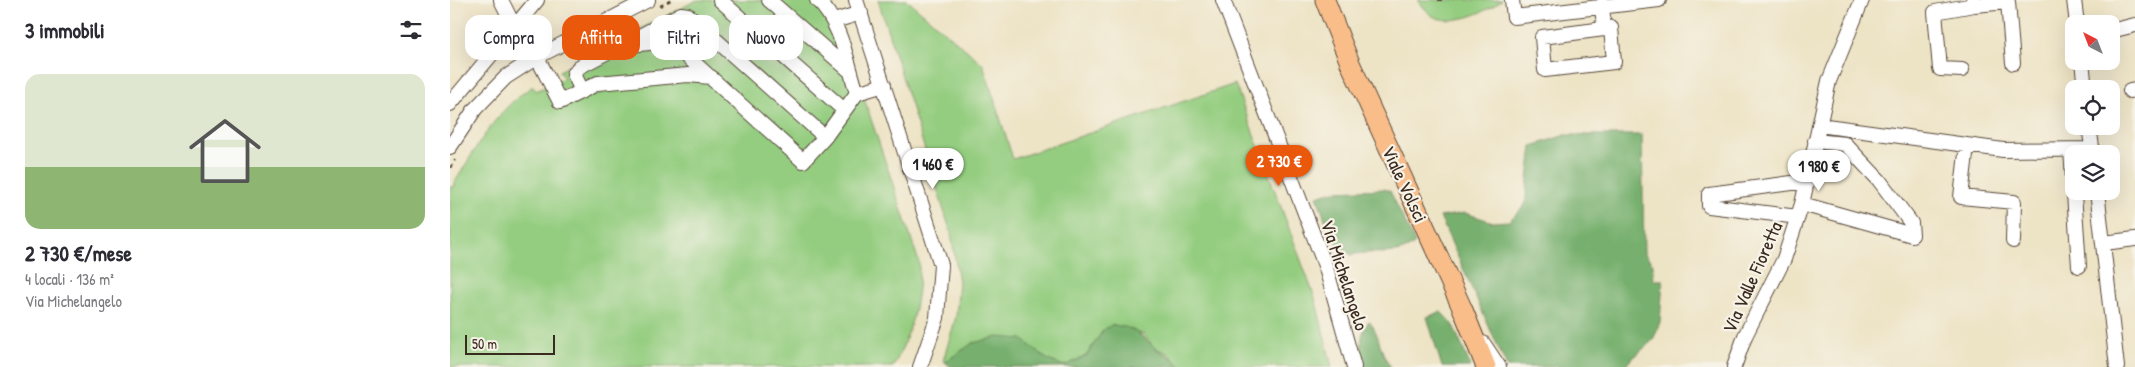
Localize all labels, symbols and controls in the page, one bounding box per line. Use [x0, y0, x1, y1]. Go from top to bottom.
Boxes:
chip: Compra [465, 15, 552, 60]
chip: Affitta [562, 15, 640, 60]
chip: Filtri [650, 15, 719, 60]
chip: Nuovo [729, 15, 803, 60]
north arrow [2065, 15, 2120, 70]
map controls [2065, 15, 2120, 200]
text: 3 immobili [25, 16, 105, 45]
icon: filters [397, 16, 425, 44]
button: locate [2065, 80, 2120, 135]
icon: home [180, 106, 270, 196]
street label: Viale Volsci [1376, 141, 1434, 227]
pin: 2 730 € [1233, 144, 1325, 187]
button: layers [2065, 145, 2120, 200]
pin: 1 460 € [887, 148, 979, 190]
text: 2 730 € [1257, 150, 1301, 172]
pin: 1 980 € [1773, 150, 1865, 192]
text: 1 460 € [913, 153, 953, 175]
text: 1 980 € [1799, 155, 1839, 177]
street label: Via Michelangelo [1315, 216, 1375, 334]
street label: Via Valle Fioretta [1716, 217, 1788, 337]
text: 2 730 €/mese [25, 239, 132, 268]
text: 4 locali · 136 m² [25, 268, 114, 290]
text: Via Michelangelo [25, 290, 122, 312]
scale bar [465, 332, 555, 355]
text: 50 m [472, 334, 497, 353]

